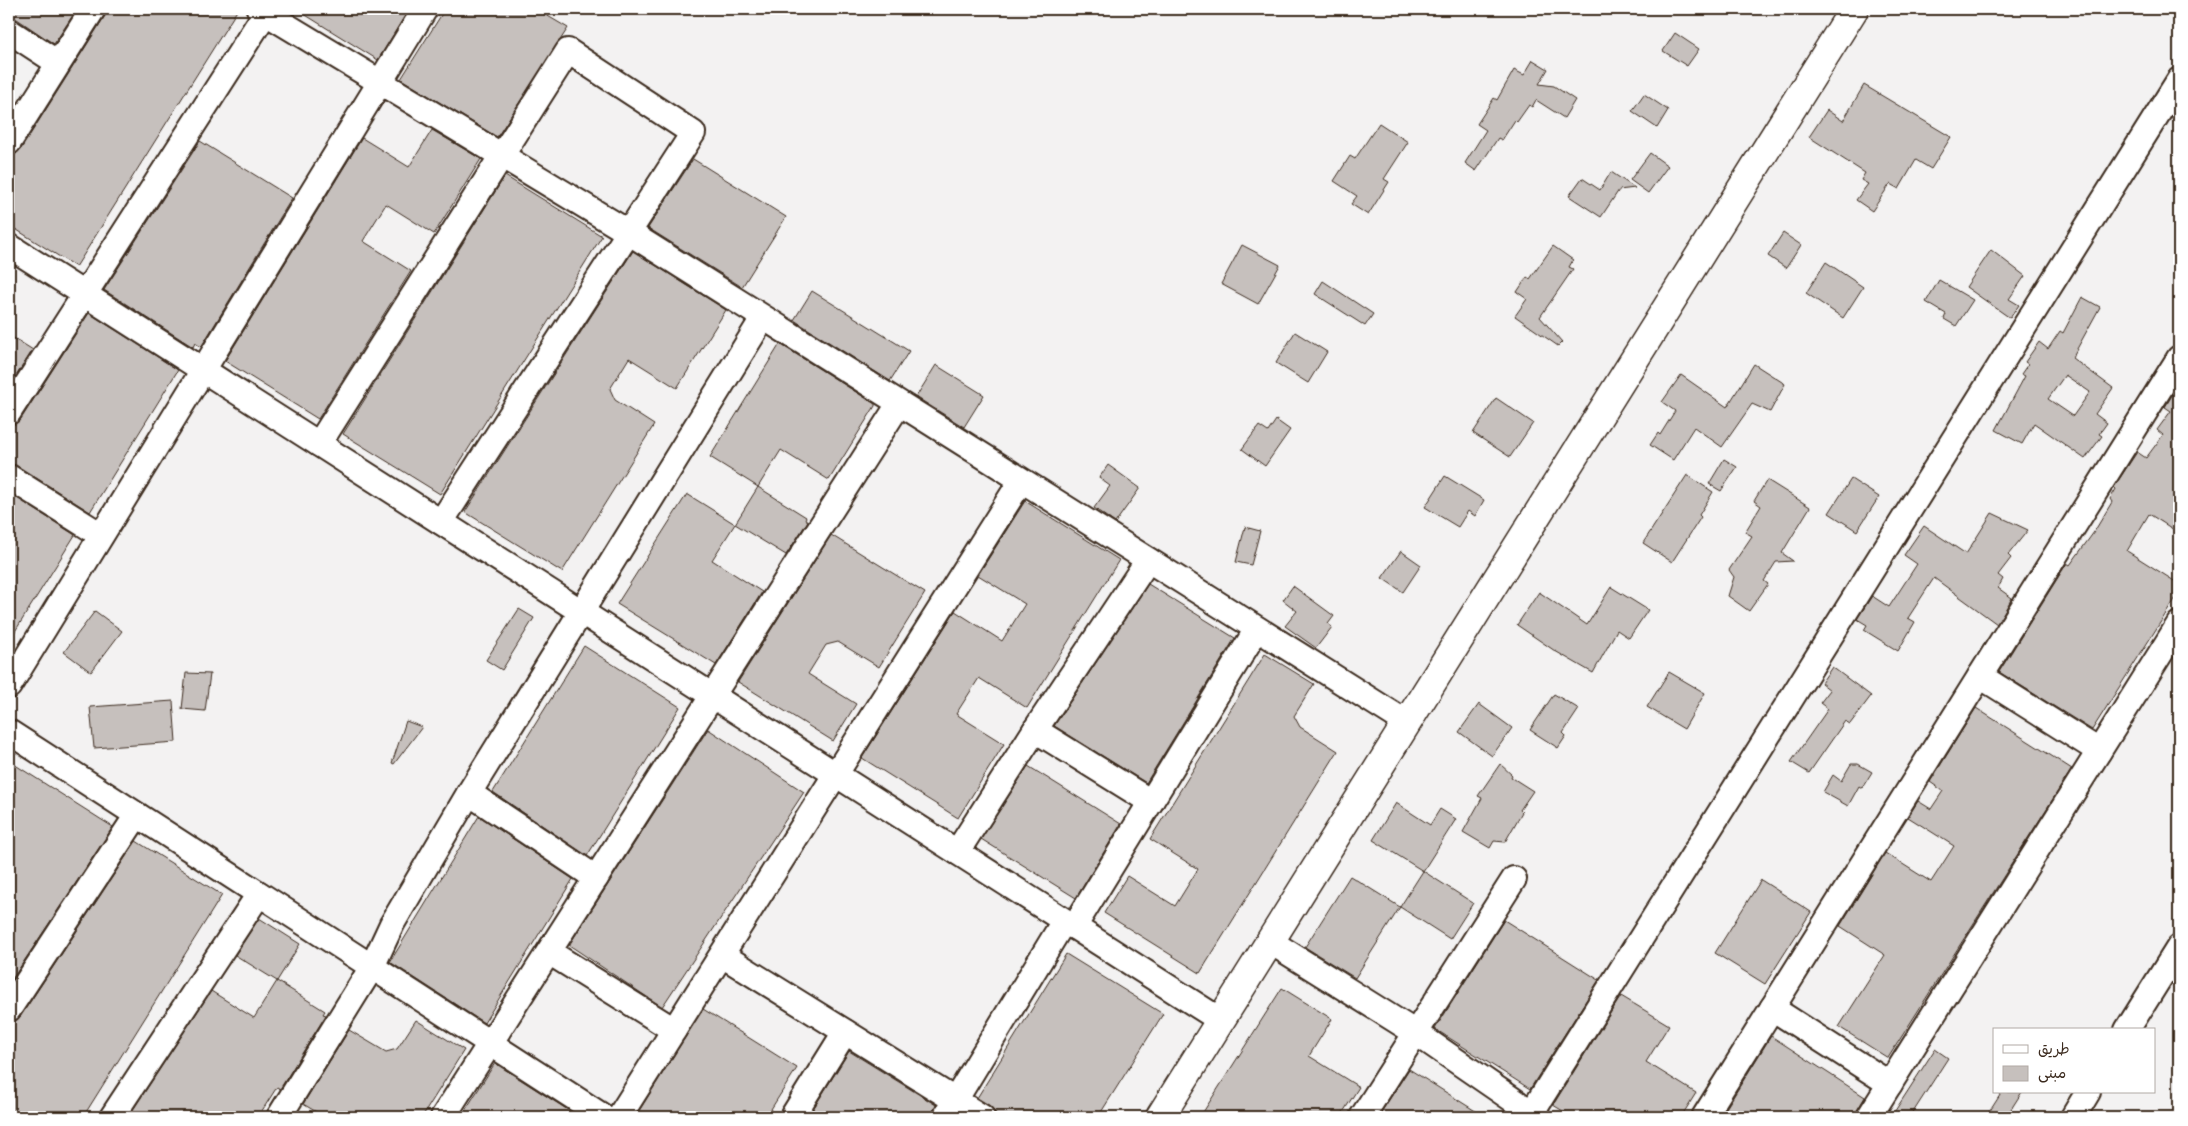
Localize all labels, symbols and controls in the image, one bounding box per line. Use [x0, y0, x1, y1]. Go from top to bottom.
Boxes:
legend [1993, 1028, 2156, 1094]
text: طريق [2038, 1039, 2070, 1058]
text: مبنى [2038, 1063, 2066, 1083]

